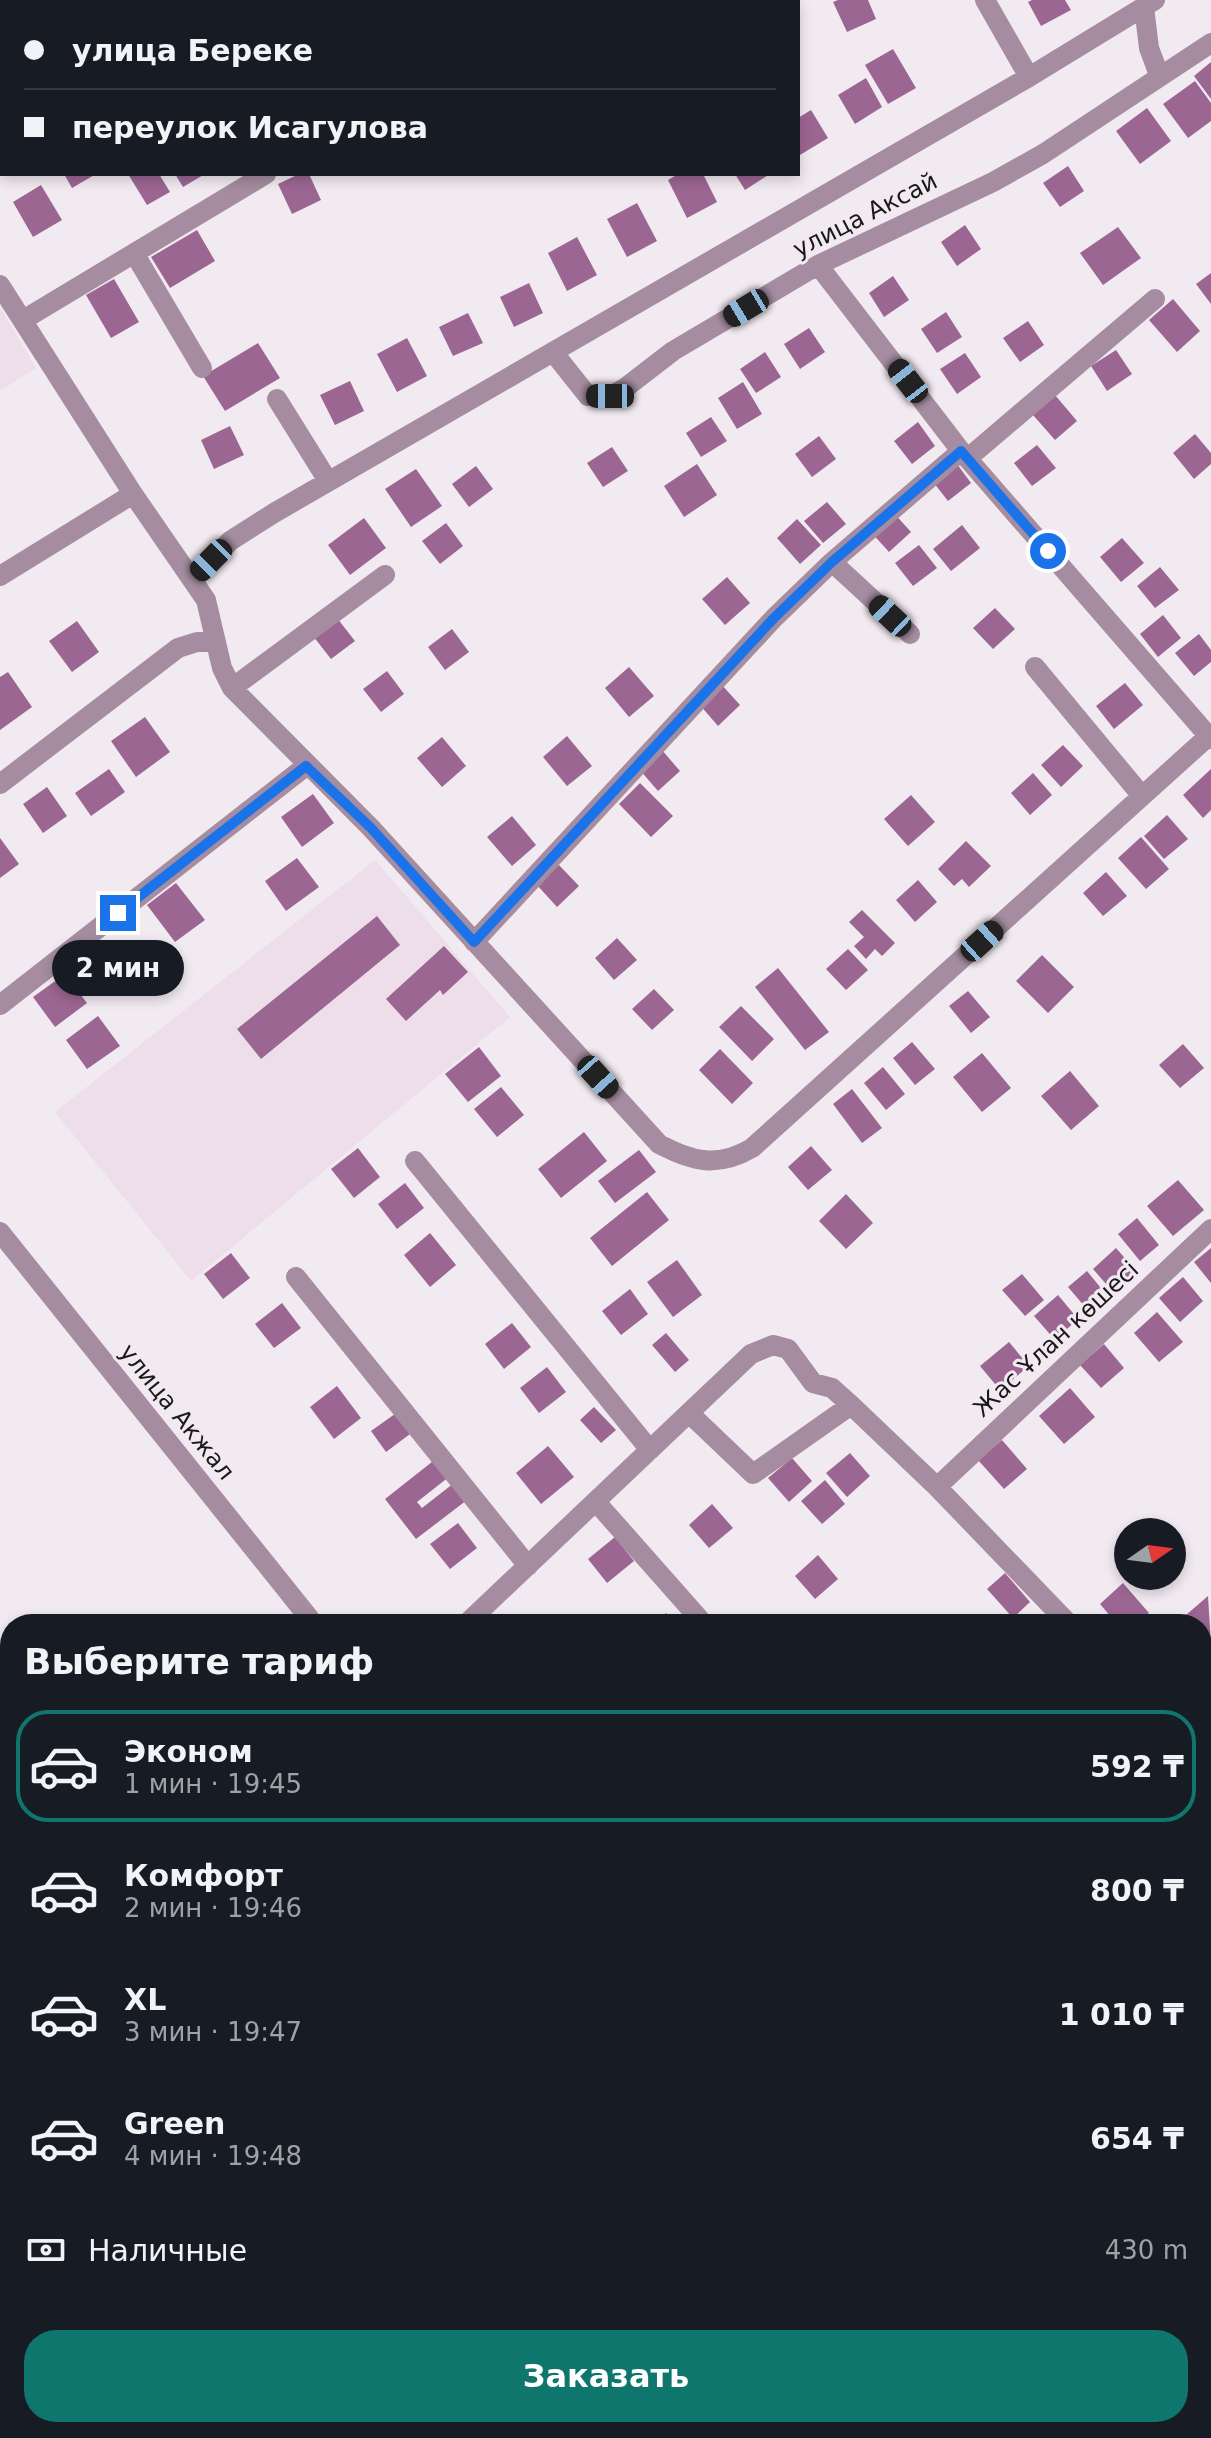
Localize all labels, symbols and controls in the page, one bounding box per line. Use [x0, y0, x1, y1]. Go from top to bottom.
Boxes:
text: улица Береке [72, 33, 313, 68]
text: переулок Исагулова [72, 110, 428, 145]
street label: улица Аксай [788, 167, 942, 263]
car [719, 285, 773, 331]
car [884, 355, 932, 407]
car [586, 384, 634, 408]
route start [1030, 533, 1066, 569]
car [186, 535, 236, 585]
car [864, 591, 916, 641]
route end [100, 895, 136, 931]
car [956, 916, 1008, 966]
callout: 2 мин [52, 941, 184, 997]
text: 2 мин [76, 953, 160, 983]
car [573, 1051, 623, 1103]
street label: Жас Ұлан көшесі [968, 1255, 1144, 1423]
street label: улица Акжал [114, 1339, 240, 1485]
north arrow [1114, 1518, 1186, 1590]
map controls [1114, 1518, 1186, 1590]
text: Выберите тариф [24, 1641, 374, 1682]
icon: car [28, 1730, 100, 1802]
text: Эконом [124, 1734, 253, 1769]
text: 592 ₸ [1090, 1749, 1184, 1784]
text: 1 мин · 19:45 [124, 1769, 302, 1799]
icon: car [28, 1854, 100, 1926]
text: Комфорт [124, 1858, 283, 1893]
text: 800 ₸ [1090, 1873, 1184, 1908]
text: 2 мин · 19:46 [124, 1893, 302, 1923]
icon: car [28, 1978, 100, 2050]
text: XL [124, 1982, 166, 2017]
text: 1 010 ₸ [1059, 1997, 1184, 2032]
text: 3 мин · 19:47 [124, 2017, 302, 2047]
icon: car [28, 2102, 100, 2174]
text: Green [124, 2106, 225, 2141]
text: 654 ₸ [1090, 2121, 1184, 2156]
text: 4 мин · 19:48 [124, 2141, 302, 2171]
icon: cash [24, 2228, 68, 2272]
text: Наличные [88, 2233, 247, 2268]
text: 430 m [1105, 2235, 1188, 2265]
button: Заказать [24, 2330, 1188, 2422]

